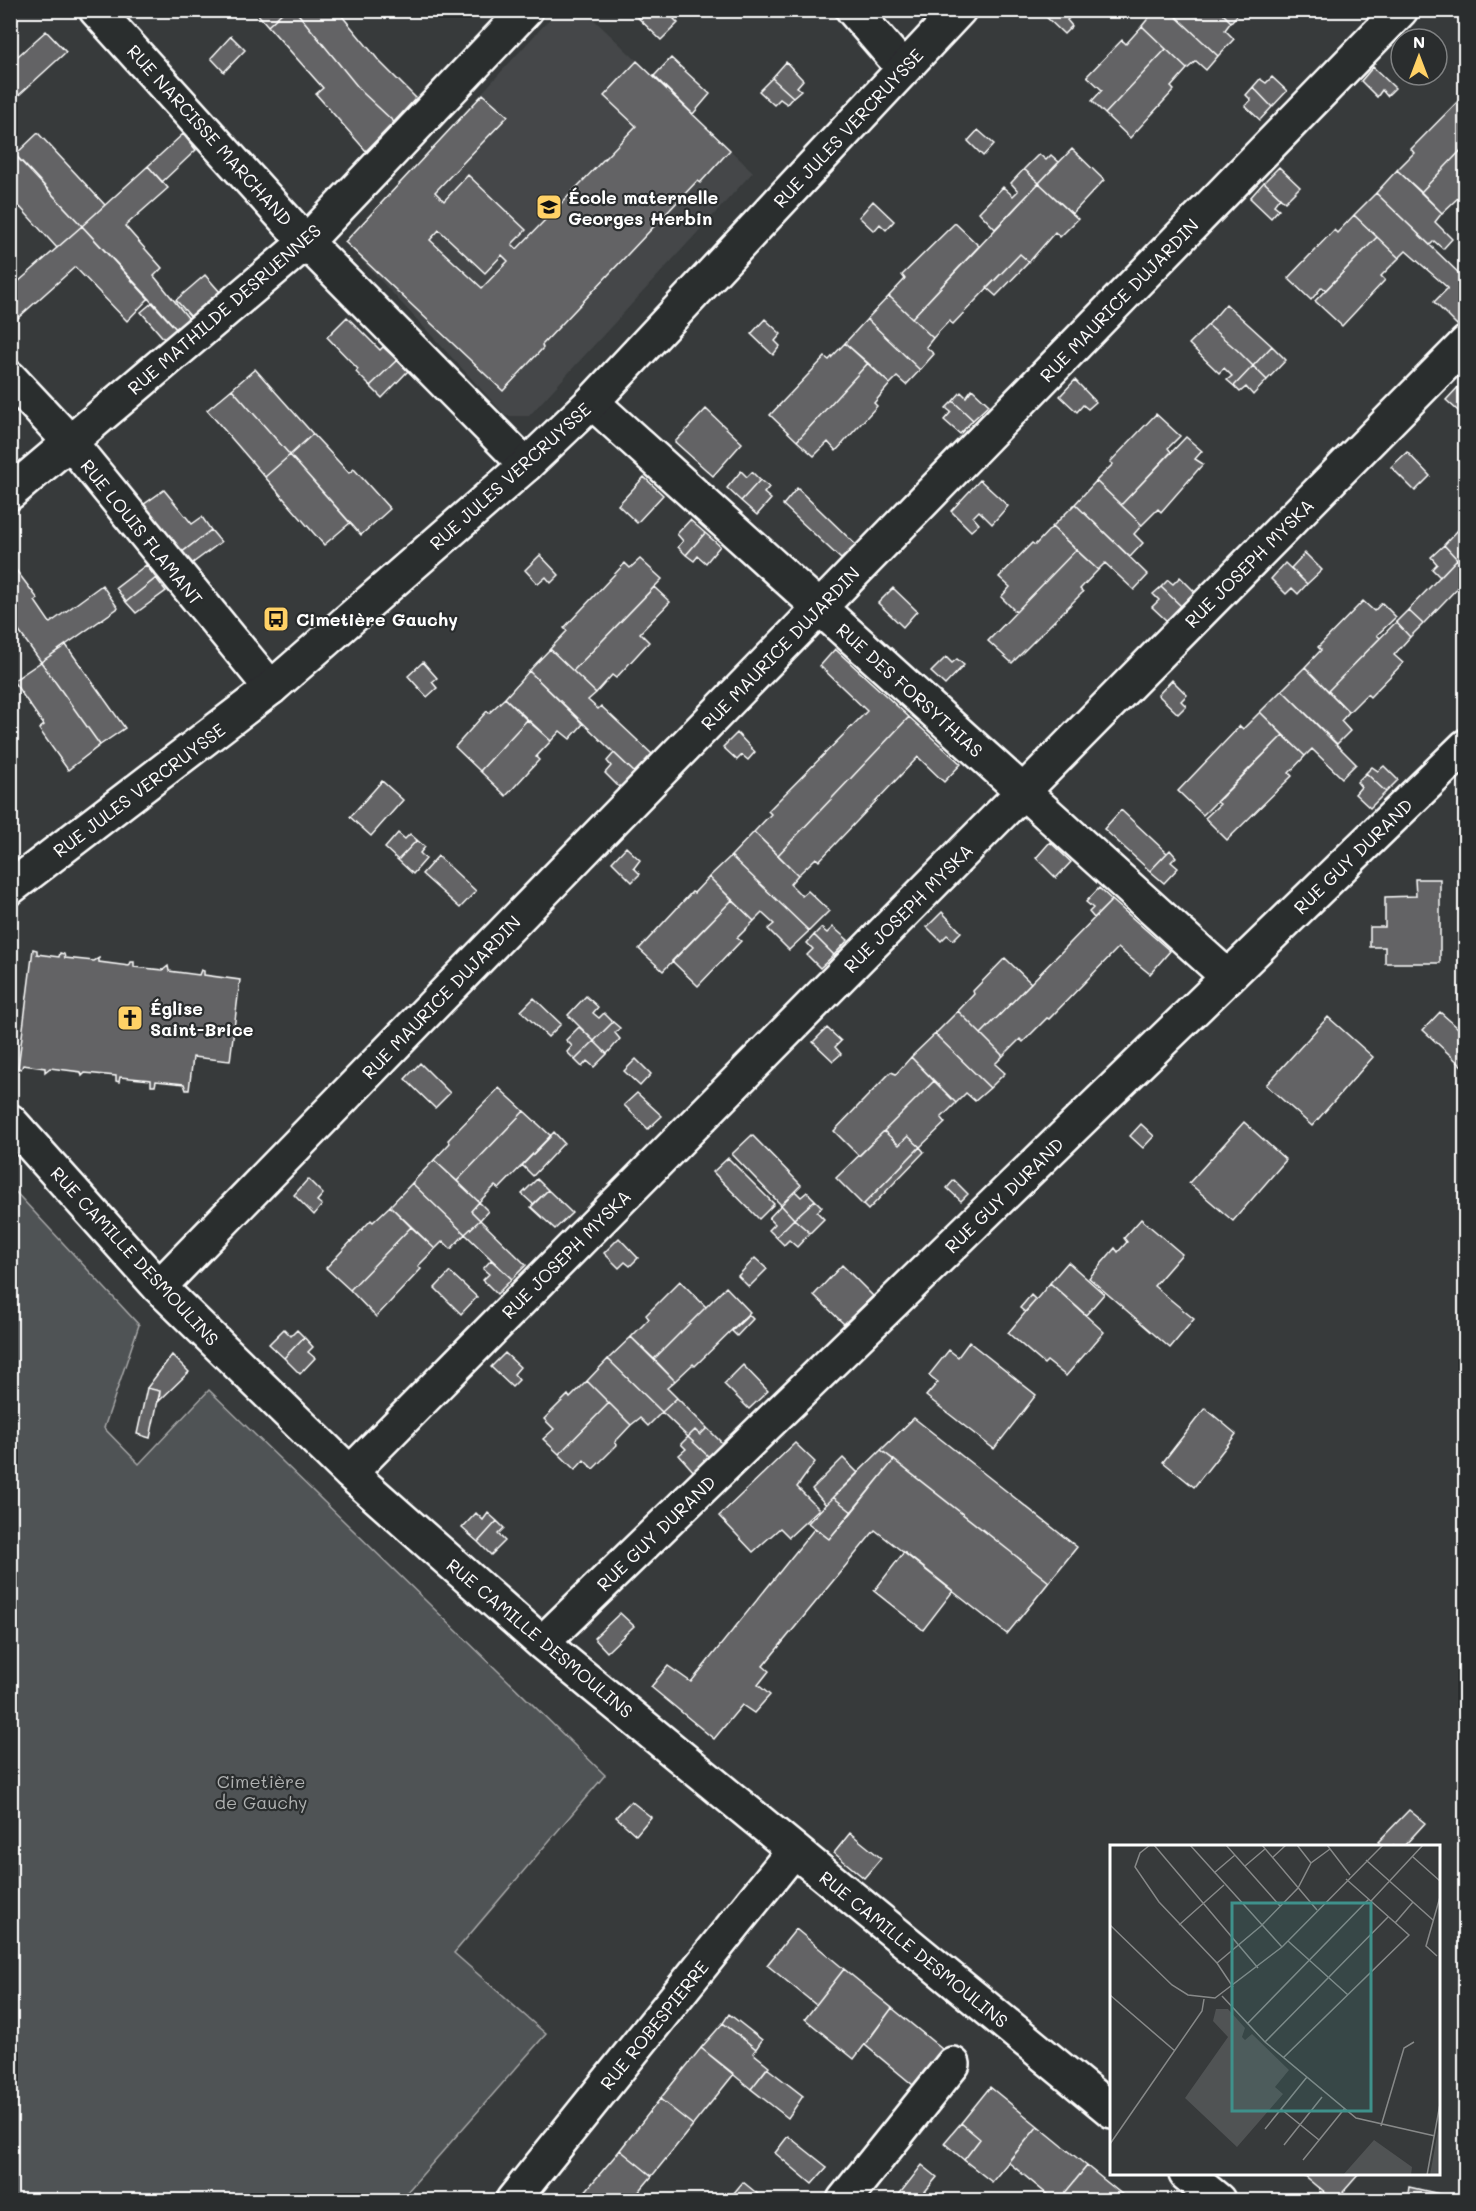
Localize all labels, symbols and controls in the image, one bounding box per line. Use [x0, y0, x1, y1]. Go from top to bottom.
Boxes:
north arrow [1389, 27, 1449, 87]
text: N [1413, 31, 1425, 52]
street label: RUE NARCISSE MARCHAND [122, 39, 298, 231]
street label: RUE JULES VERCRUYSSE [768, 43, 928, 213]
place label: École maternelle Georges Herbin [568, 185, 718, 230]
school or university icon: École maternelle Georges Herbin [534, 192, 564, 222]
street label: RUE MAURICE DUJARDIN [1034, 213, 1204, 387]
street label: RUE MATHILDE DESRUENNES [122, 218, 326, 400]
street label: RUE JULES VERCRUYSSE [424, 397, 596, 555]
street label: RUE LOUIS FLAMANT [76, 454, 208, 610]
street label: RUE JOSEPH MYSKA [1179, 493, 1319, 633]
street label: RUE MAURICE DUJARDIN [695, 561, 865, 735]
bus stop icon: Cimetière Gauchy [261, 604, 291, 634]
place label: Cimetière Gauchy [296, 607, 458, 631]
street label: RUE DES FORSYTHIAS [832, 618, 988, 762]
street label: RUE JULES VERCRUYSSE [48, 717, 230, 863]
street label: RUE GUY DURAND [1288, 793, 1418, 919]
street label: RUE JOSEPH MYSKA [838, 838, 978, 978]
street label: RUE MAURICE DUJARDIN [356, 910, 526, 1084]
place label: Église Saint-Brice [150, 996, 254, 1041]
church icon: Église Saint-Brice [115, 1003, 145, 1033]
street label: RUE GUY DURAND [939, 1132, 1069, 1258]
street label: RUE CAMILLE DESMOULINS [46, 1161, 224, 1351]
street label: RUE JOSEPH MYSKA [496, 1184, 636, 1324]
street label: RUE GUY DURAND [591, 1470, 721, 1596]
street label: RUE CAMILLE DESMOULINS [442, 1553, 638, 1723]
park label: Cimetière de Gauchy [215, 1769, 307, 1814]
inset map [1110, 1845, 1440, 2175]
street label: RUE CAMILLE DESMOULINS [815, 1865, 1013, 2033]
street label: RUE ROBESPIERRE [594, 1955, 714, 2095]

